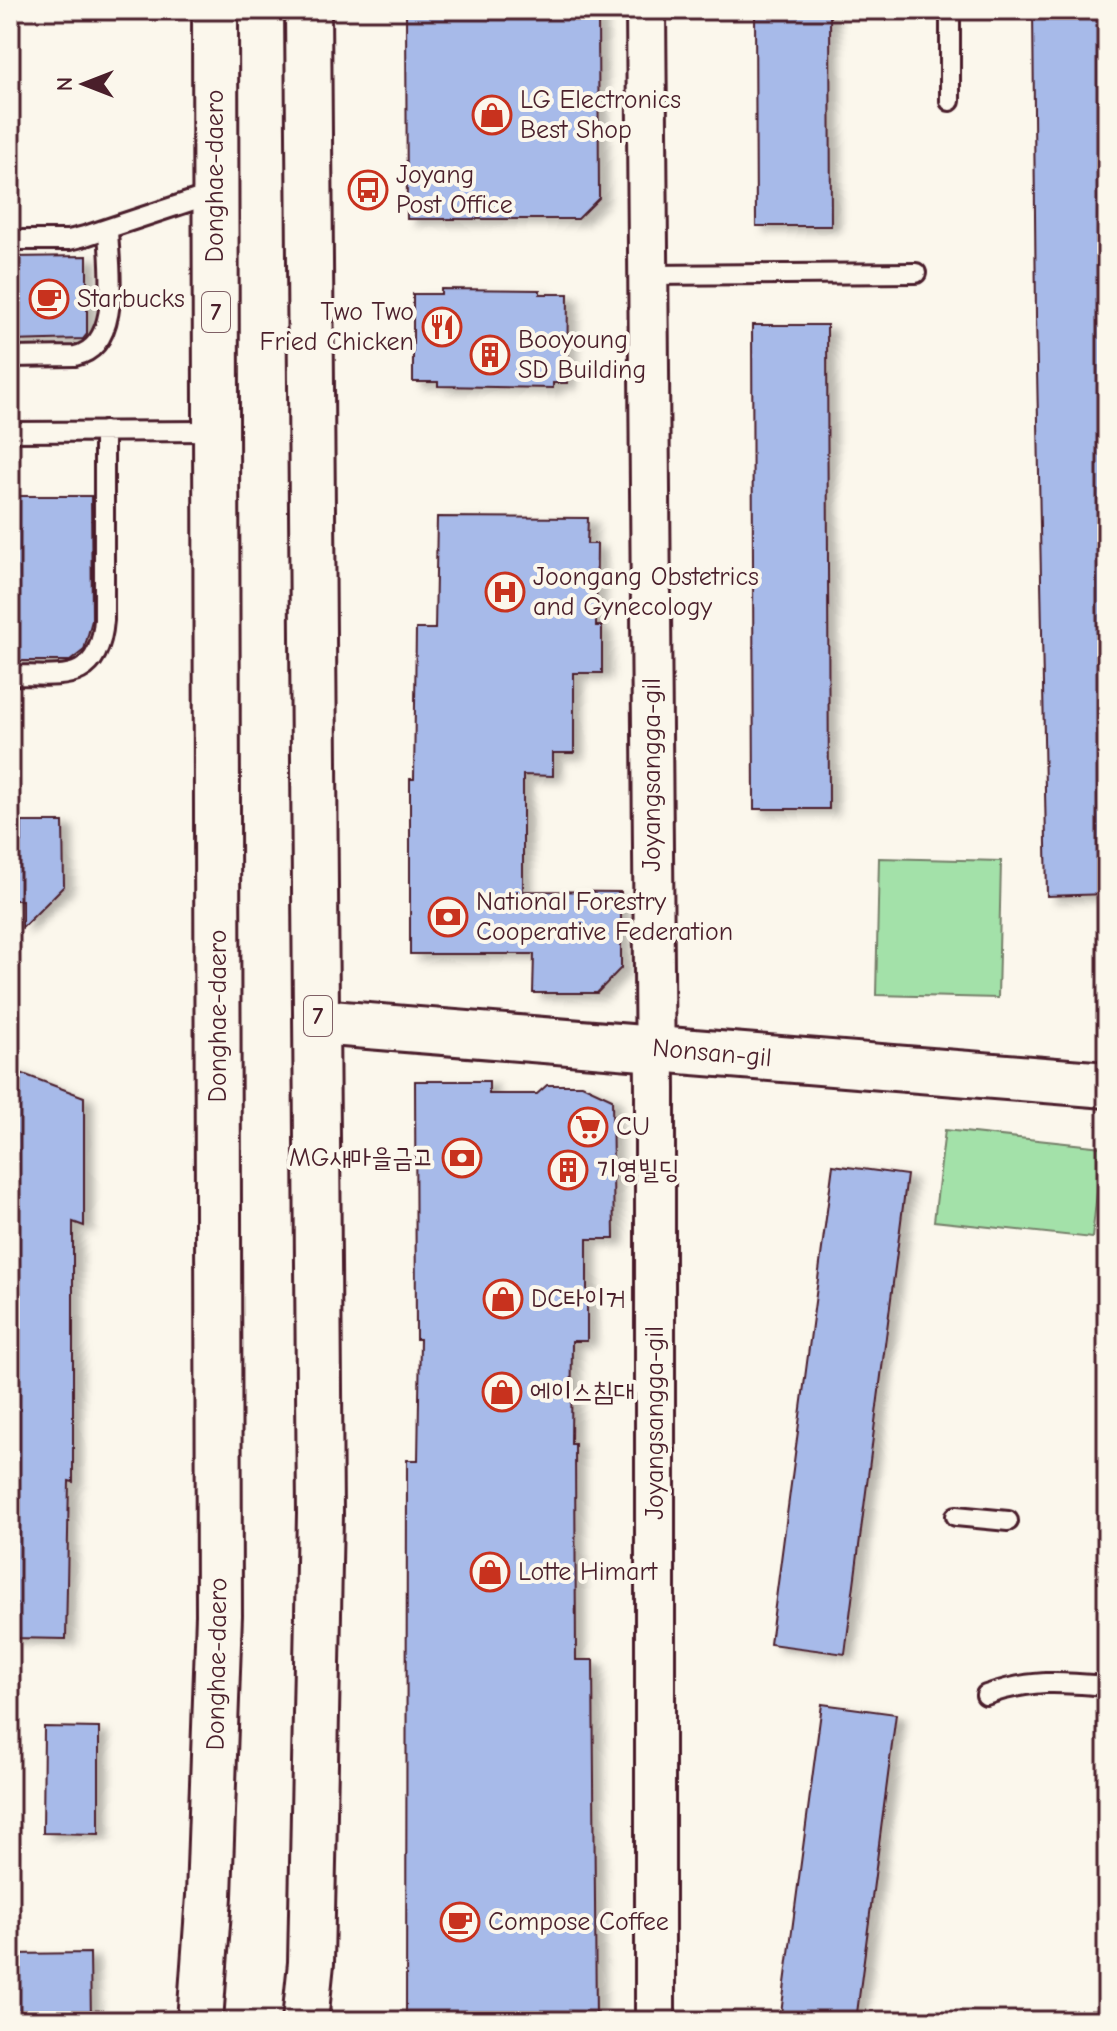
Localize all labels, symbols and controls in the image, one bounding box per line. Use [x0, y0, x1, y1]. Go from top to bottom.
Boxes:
north arrow [44, 44, 124, 124]
text: N [52, 77, 78, 91]
place label: LG Electronics Best Shop [520, 85, 681, 145]
street label: Donghae-daero [200, 90, 230, 262]
shop icon: LG Electronics Best Shop [471, 94, 513, 136]
place label: Joyang Post Office [396, 160, 513, 220]
bus stop icon: Joyang Post Office [347, 169, 389, 211]
cafe icon: Starbucks [28, 278, 70, 320]
place label: Starbucks [77, 284, 185, 314]
road number: 7 [202, 292, 230, 332]
place label: Two Two Fried Chicken [260, 297, 414, 357]
restaurant icon: Two Two Fried Chicken [421, 306, 463, 348]
place label: Booyoung SD Building [518, 325, 646, 385]
building icon: Booyoung SD Building [469, 334, 511, 376]
place label: Joongang Obstetrics and Gynecology [533, 562, 759, 622]
hospital icon: Joongang Obstetrics and Gynecology [484, 571, 526, 613]
street label: Joyangsangga-gil [637, 678, 667, 872]
place label: National Forestry Cooperative Federation [476, 887, 733, 947]
bank icon: National Forestry Cooperative Federation [427, 896, 469, 938]
street label: Donghae-daero [203, 930, 233, 1102]
road number: 7 [304, 996, 332, 1036]
street label: Nonsan-gil [651, 1033, 773, 1073]
supermarket icon: CU [567, 1106, 609, 1148]
place label: CU [616, 1112, 650, 1142]
bank icon: MG새마을금고 [441, 1137, 483, 1179]
place label: MG새마을금고 [289, 1143, 434, 1173]
building icon: 기영빌딩 [547, 1149, 589, 1191]
place label: 기영빌딩 [596, 1155, 680, 1185]
shop icon: DC타이거 [482, 1278, 524, 1320]
place label: DC타이거 [531, 1284, 626, 1314]
street label: Joyangsangga-gil [640, 1326, 670, 1520]
shop icon: 에이스침대 [481, 1371, 523, 1413]
place label: 에이스침대 [530, 1377, 635, 1407]
shop icon: Lotte Himart [469, 1551, 511, 1593]
place label: Lotte Himart [518, 1557, 659, 1587]
street label: Donghae-daero [200, 1577, 234, 1751]
cafe icon: Compose Coffee [439, 1901, 481, 1943]
place label: Compose Coffee [488, 1907, 669, 1937]

